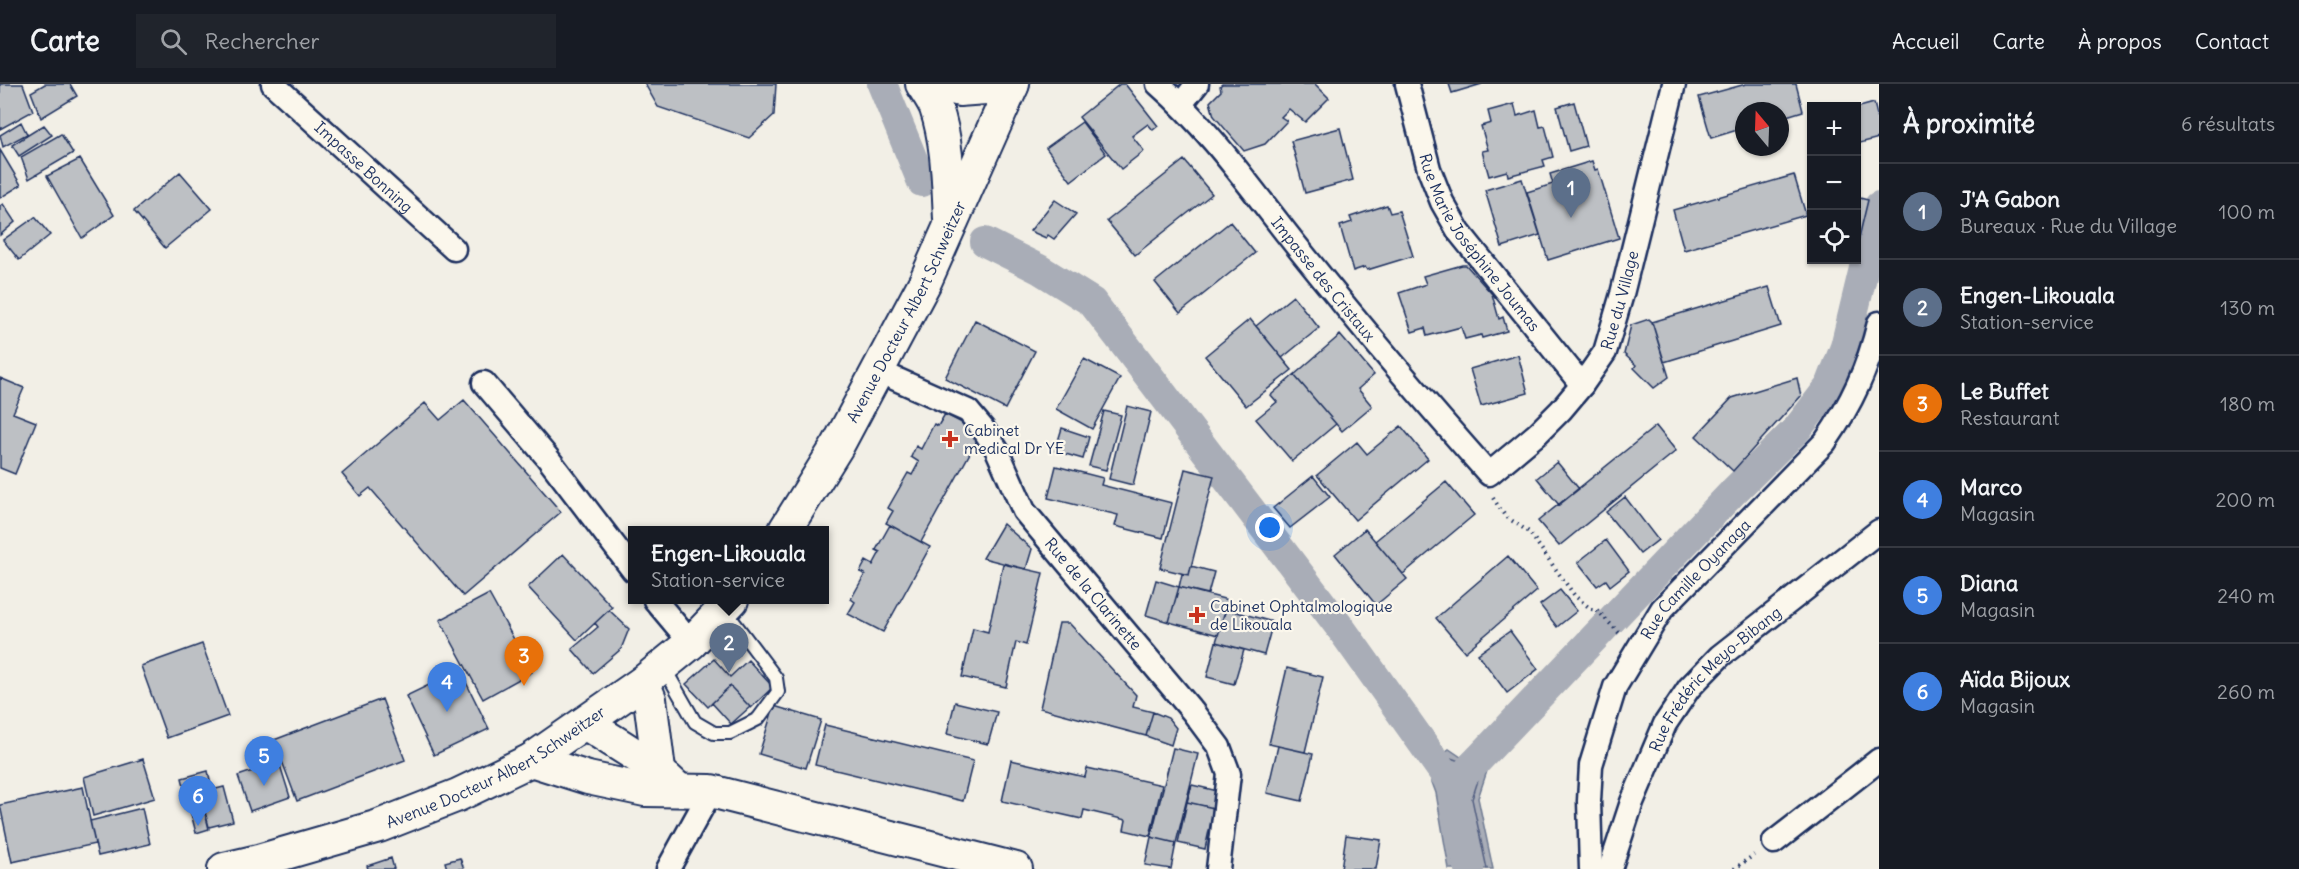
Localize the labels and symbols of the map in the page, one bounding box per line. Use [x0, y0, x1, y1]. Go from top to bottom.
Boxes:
north arrow [1735, 102, 1789, 156]
street label: Impasse Bonning [311, 117, 417, 217]
street label: Rue Marie Joséphine Joumas [1415, 151, 1545, 335]
pin: 1 [1552, 168, 1590, 218]
street label: Avenue Docteur Albert Schweitzer [842, 197, 970, 426]
street label: Impasse des Cristaux [1267, 212, 1380, 345]
street label: Rue du Village [1596, 249, 1642, 352]
place label: Cabinet medical Dr YE [964, 420, 1064, 458]
marker: Cabinet medical Dr YE [941, 430, 959, 448]
your location [1255, 513, 1284, 542]
street label: Rue Camille Oyanaga [1636, 515, 1754, 643]
street label: Rue de la Clarinette [1041, 533, 1146, 654]
place label: Cabinet Ophtalmologique de Likouala [1210, 596, 1393, 634]
street label: Rue Frédéric Meyo-Bibang [1644, 602, 1785, 755]
marker: Cabinet Ophtalmologique de Likouala [1188, 606, 1206, 624]
pin: 2 [710, 624, 748, 673]
pin: 3 [504, 636, 544, 686]
pin: 4 [428, 662, 466, 712]
street label: Avenue Docteur Albert Schweitzer [383, 701, 609, 832]
pin: 5 [244, 736, 284, 786]
pin: 6 [178, 776, 218, 826]

